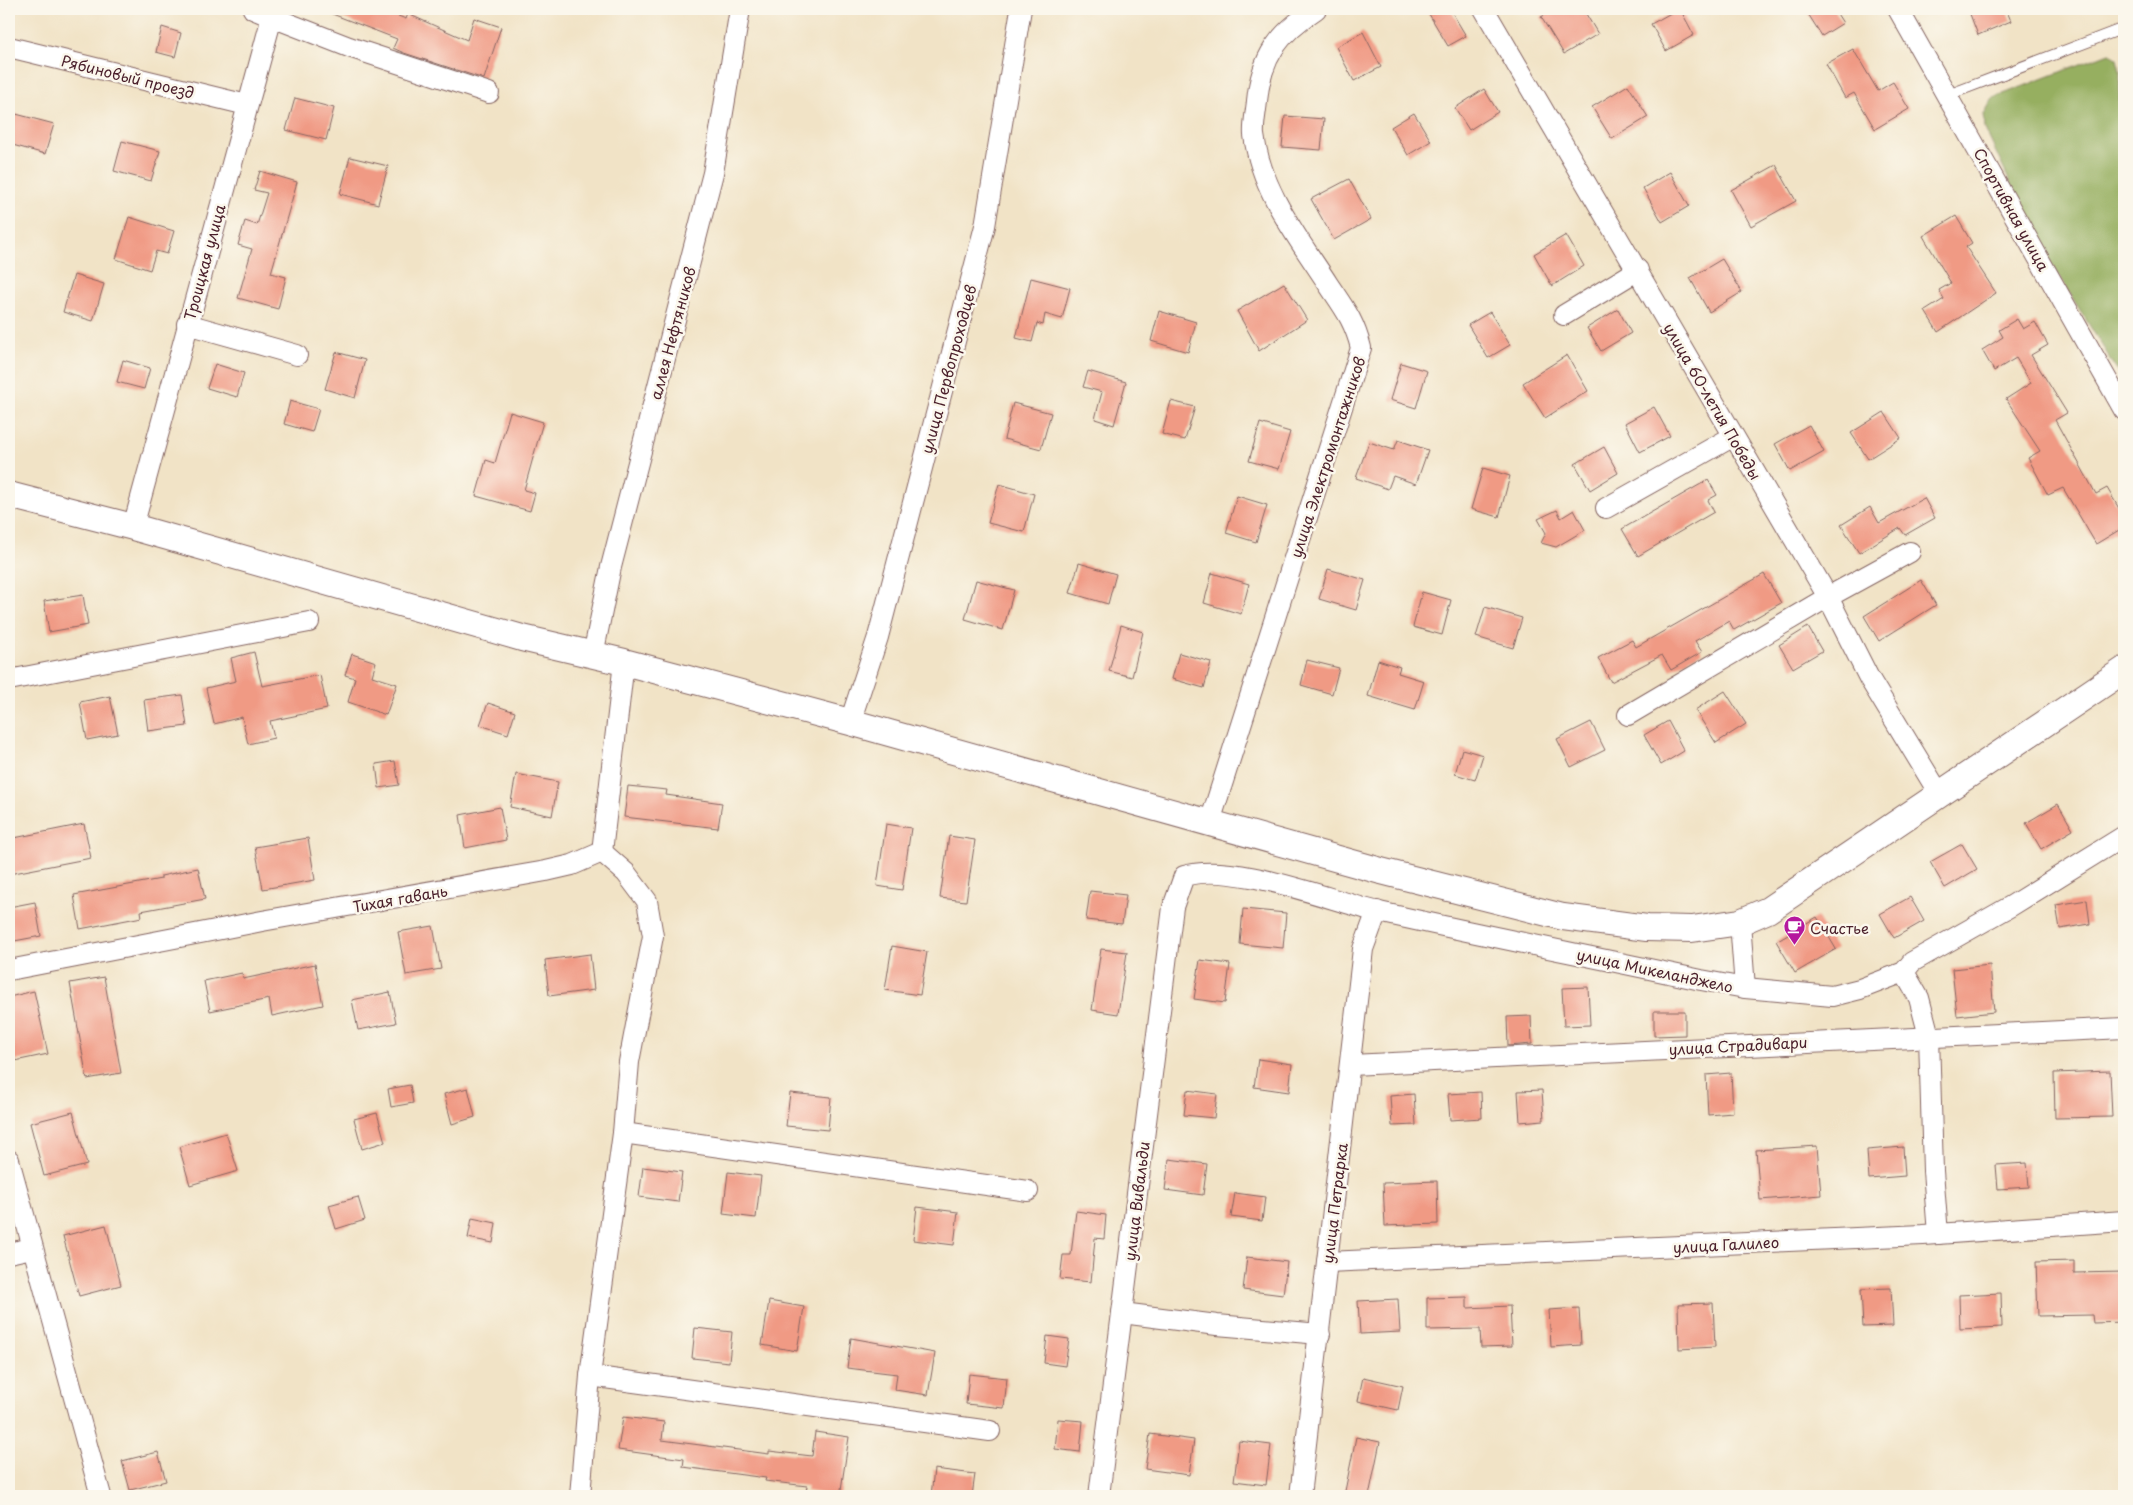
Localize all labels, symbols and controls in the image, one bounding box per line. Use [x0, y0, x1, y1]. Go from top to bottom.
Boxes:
street label: Рябиновый проезд [59, 48, 197, 104]
street label: Спортивная улица [1969, 143, 2056, 275]
street label: Троицкая улица [177, 201, 231, 323]
street label: аллея Нефтяников [643, 264, 701, 402]
street label: улица Первопроходцев [914, 282, 982, 456]
street label: улица 60-летия Победы [1659, 318, 1767, 484]
street label: улица Электромонтажников [1284, 353, 1371, 561]
street label: Тихая гавань [351, 878, 450, 918]
cafe icon: Счастье [1782, 915, 1806, 946]
place label: Счастье [1810, 916, 1869, 939]
street label: улица Микеланджело [1575, 942, 1735, 998]
street label: улица Страдивари [1668, 1030, 1808, 1060]
street label: улица Вивальди [1117, 1140, 1155, 1262]
street label: улица Петрарка [1315, 1141, 1353, 1265]
street label: улица Галилео [1672, 1230, 1780, 1258]

